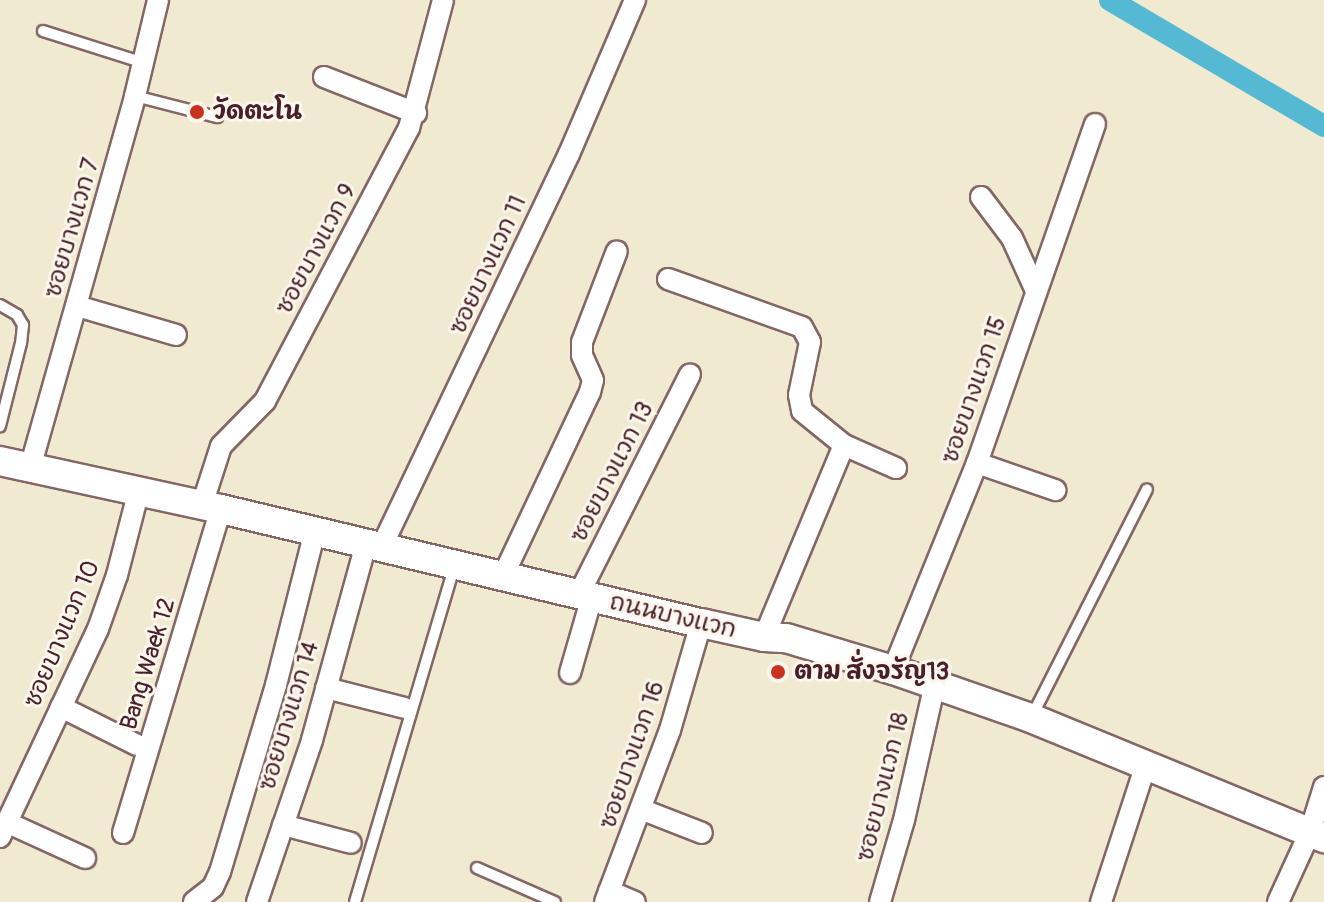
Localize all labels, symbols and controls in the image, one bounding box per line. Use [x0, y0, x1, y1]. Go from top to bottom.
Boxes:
place label: วัดตะโน [213, 98, 302, 126]
marker: วัดตะโน [188, 103, 206, 121]
street label: ซอยบางแวก 7 [38, 155, 106, 301]
street label: ซอยบางแวก 9 [270, 179, 362, 319]
street label: ซอยบางแวก 11 [443, 191, 533, 339]
street label: ซอยบางแวก 15 [935, 313, 1013, 467]
street label: ซอยบางแวก 13 [564, 397, 660, 547]
street label: ซอยบางแวก 10 [18, 556, 106, 712]
street label: ถนนบางแวก [607, 587, 739, 645]
street label: Bang Waek 12 [114, 595, 182, 733]
street label: ซอยบางแวก 14 [253, 638, 325, 794]
place label: ตาม สั่งจรัญ13 [794, 658, 949, 686]
marker: ตาม สั่งจรัญ13 [769, 663, 787, 681]
street label: ซอยบางแวก 16 [593, 677, 671, 833]
street label: ซอยบางแวก 18 [851, 709, 915, 865]

